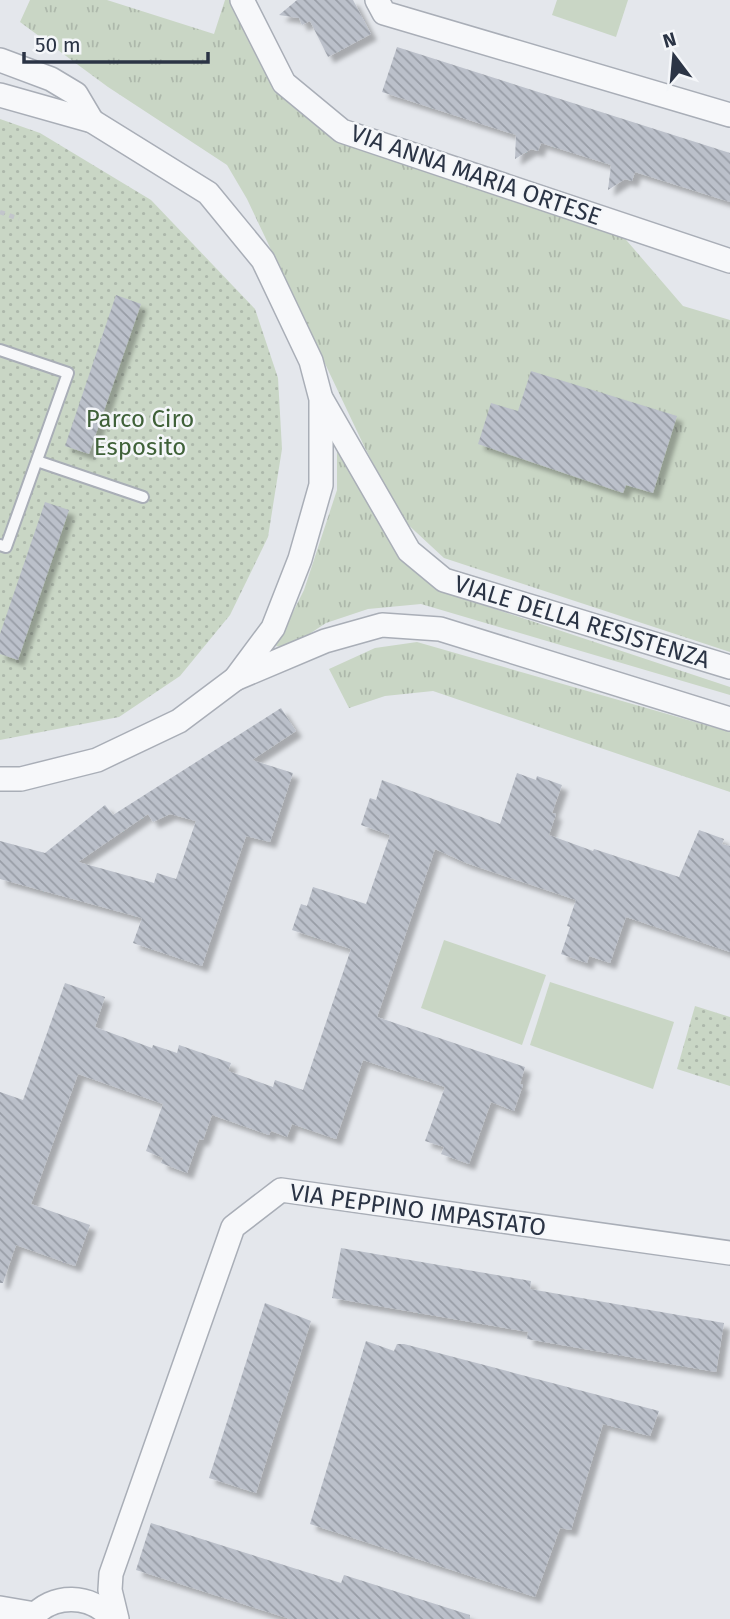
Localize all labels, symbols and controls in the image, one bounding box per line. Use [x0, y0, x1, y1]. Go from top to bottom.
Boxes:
scale bar [24, 21, 208, 65]
north arrow [639, 21, 709, 91]
text: N [660, 27, 679, 53]
text: 50 m [35, 32, 81, 58]
street label: VIA ANNA MARIA ORTESE [347, 119, 605, 231]
park label: Parco Ciro Esposito [86, 405, 194, 461]
street label: VIALE DELLA RESISTENZA [451, 570, 713, 674]
street label: VIA PEPPINO IMPASTATO [288, 1178, 548, 1242]

